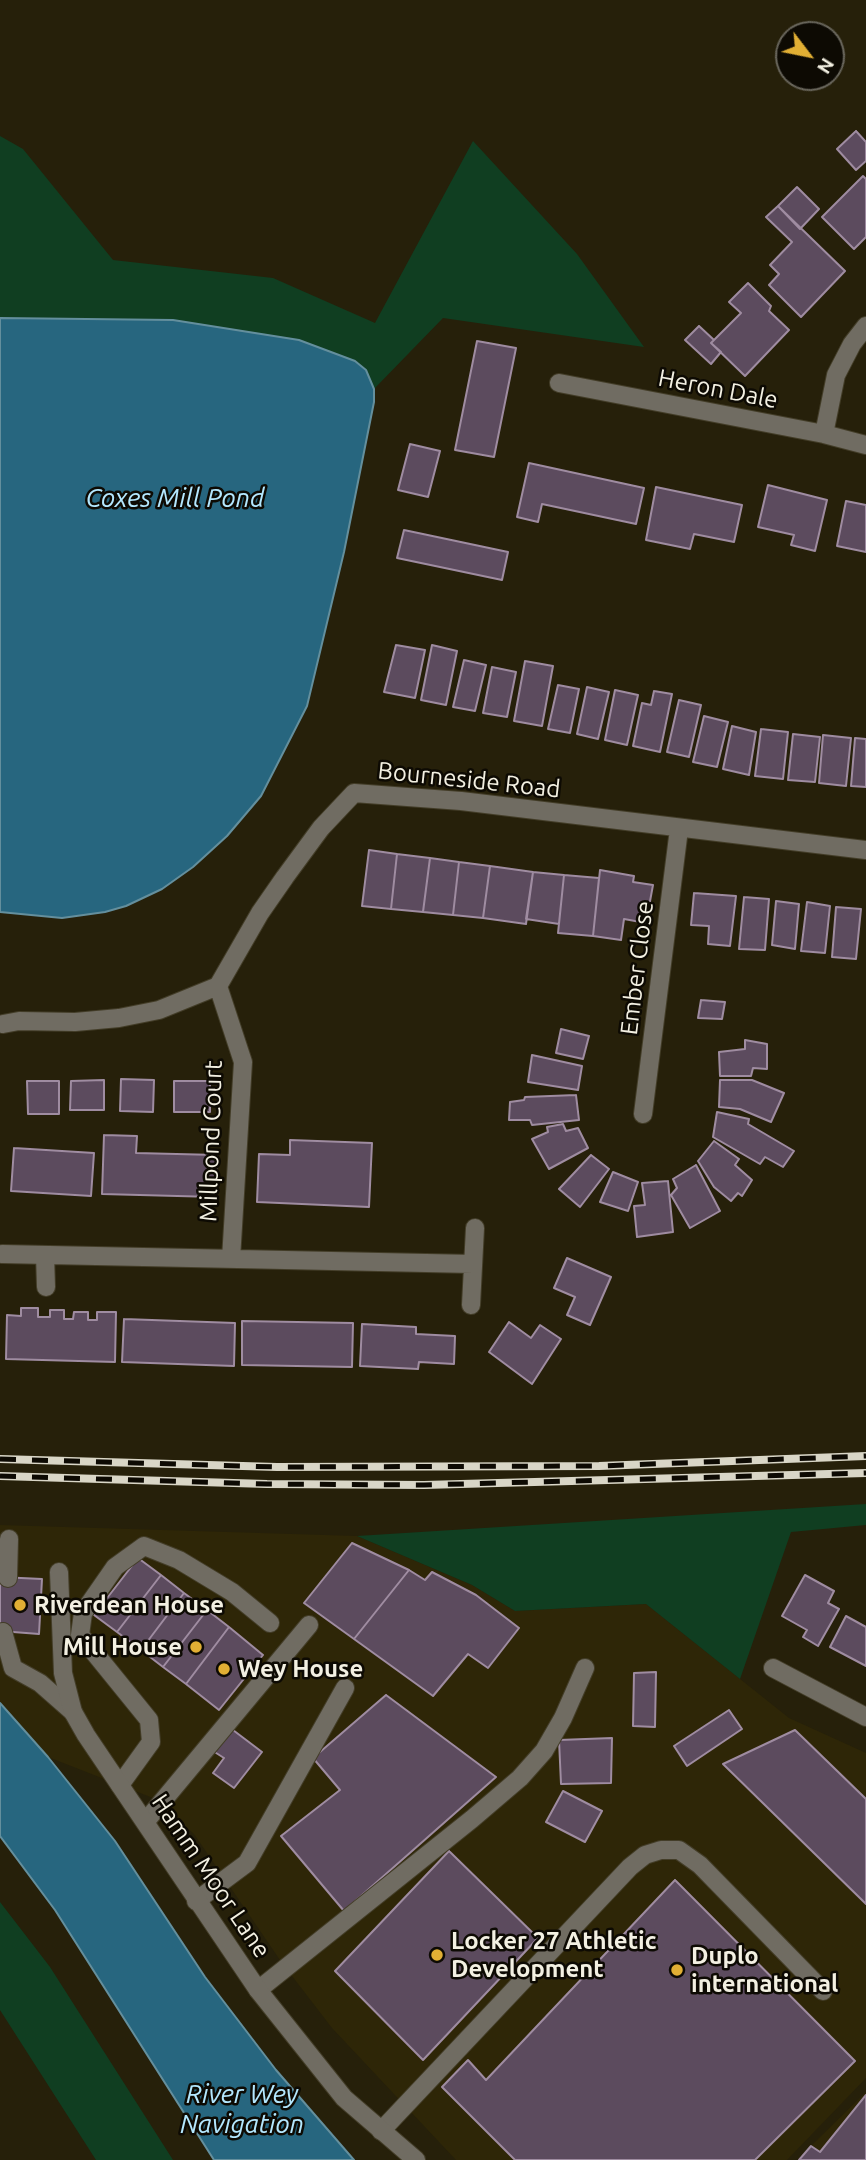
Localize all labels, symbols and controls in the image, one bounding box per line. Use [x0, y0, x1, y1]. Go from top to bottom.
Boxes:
north arrow [775, 21, 845, 91]
text: N [813, 54, 839, 78]
street label: Heron Dale [656, 363, 780, 415]
water label: Coxes Mill Pond [85, 482, 265, 514]
street label: Bourneside Road [376, 756, 562, 804]
street label: Ember Close [614, 899, 660, 1037]
street label: Millpond Court [194, 1060, 228, 1222]
place label: Riverdean House [34, 1591, 224, 1619]
marker: Riverdean House [12, 1597, 28, 1613]
place label: Mill House [63, 1633, 182, 1661]
marker: Mill House [188, 1639, 204, 1655]
place label: Wey House [238, 1655, 363, 1683]
marker: Wey House [216, 1661, 232, 1677]
street label: Hamm Moor Lane [146, 1789, 276, 1963]
place label: Locker 27 Athletic Development [451, 1927, 656, 1983]
place label: Duplo international [691, 1942, 838, 1998]
marker: Locker 27 Athletic Development [429, 1947, 445, 1963]
marker: Duplo international [669, 1962, 685, 1978]
water label: River Wey Navigation [180, 2078, 304, 2140]

